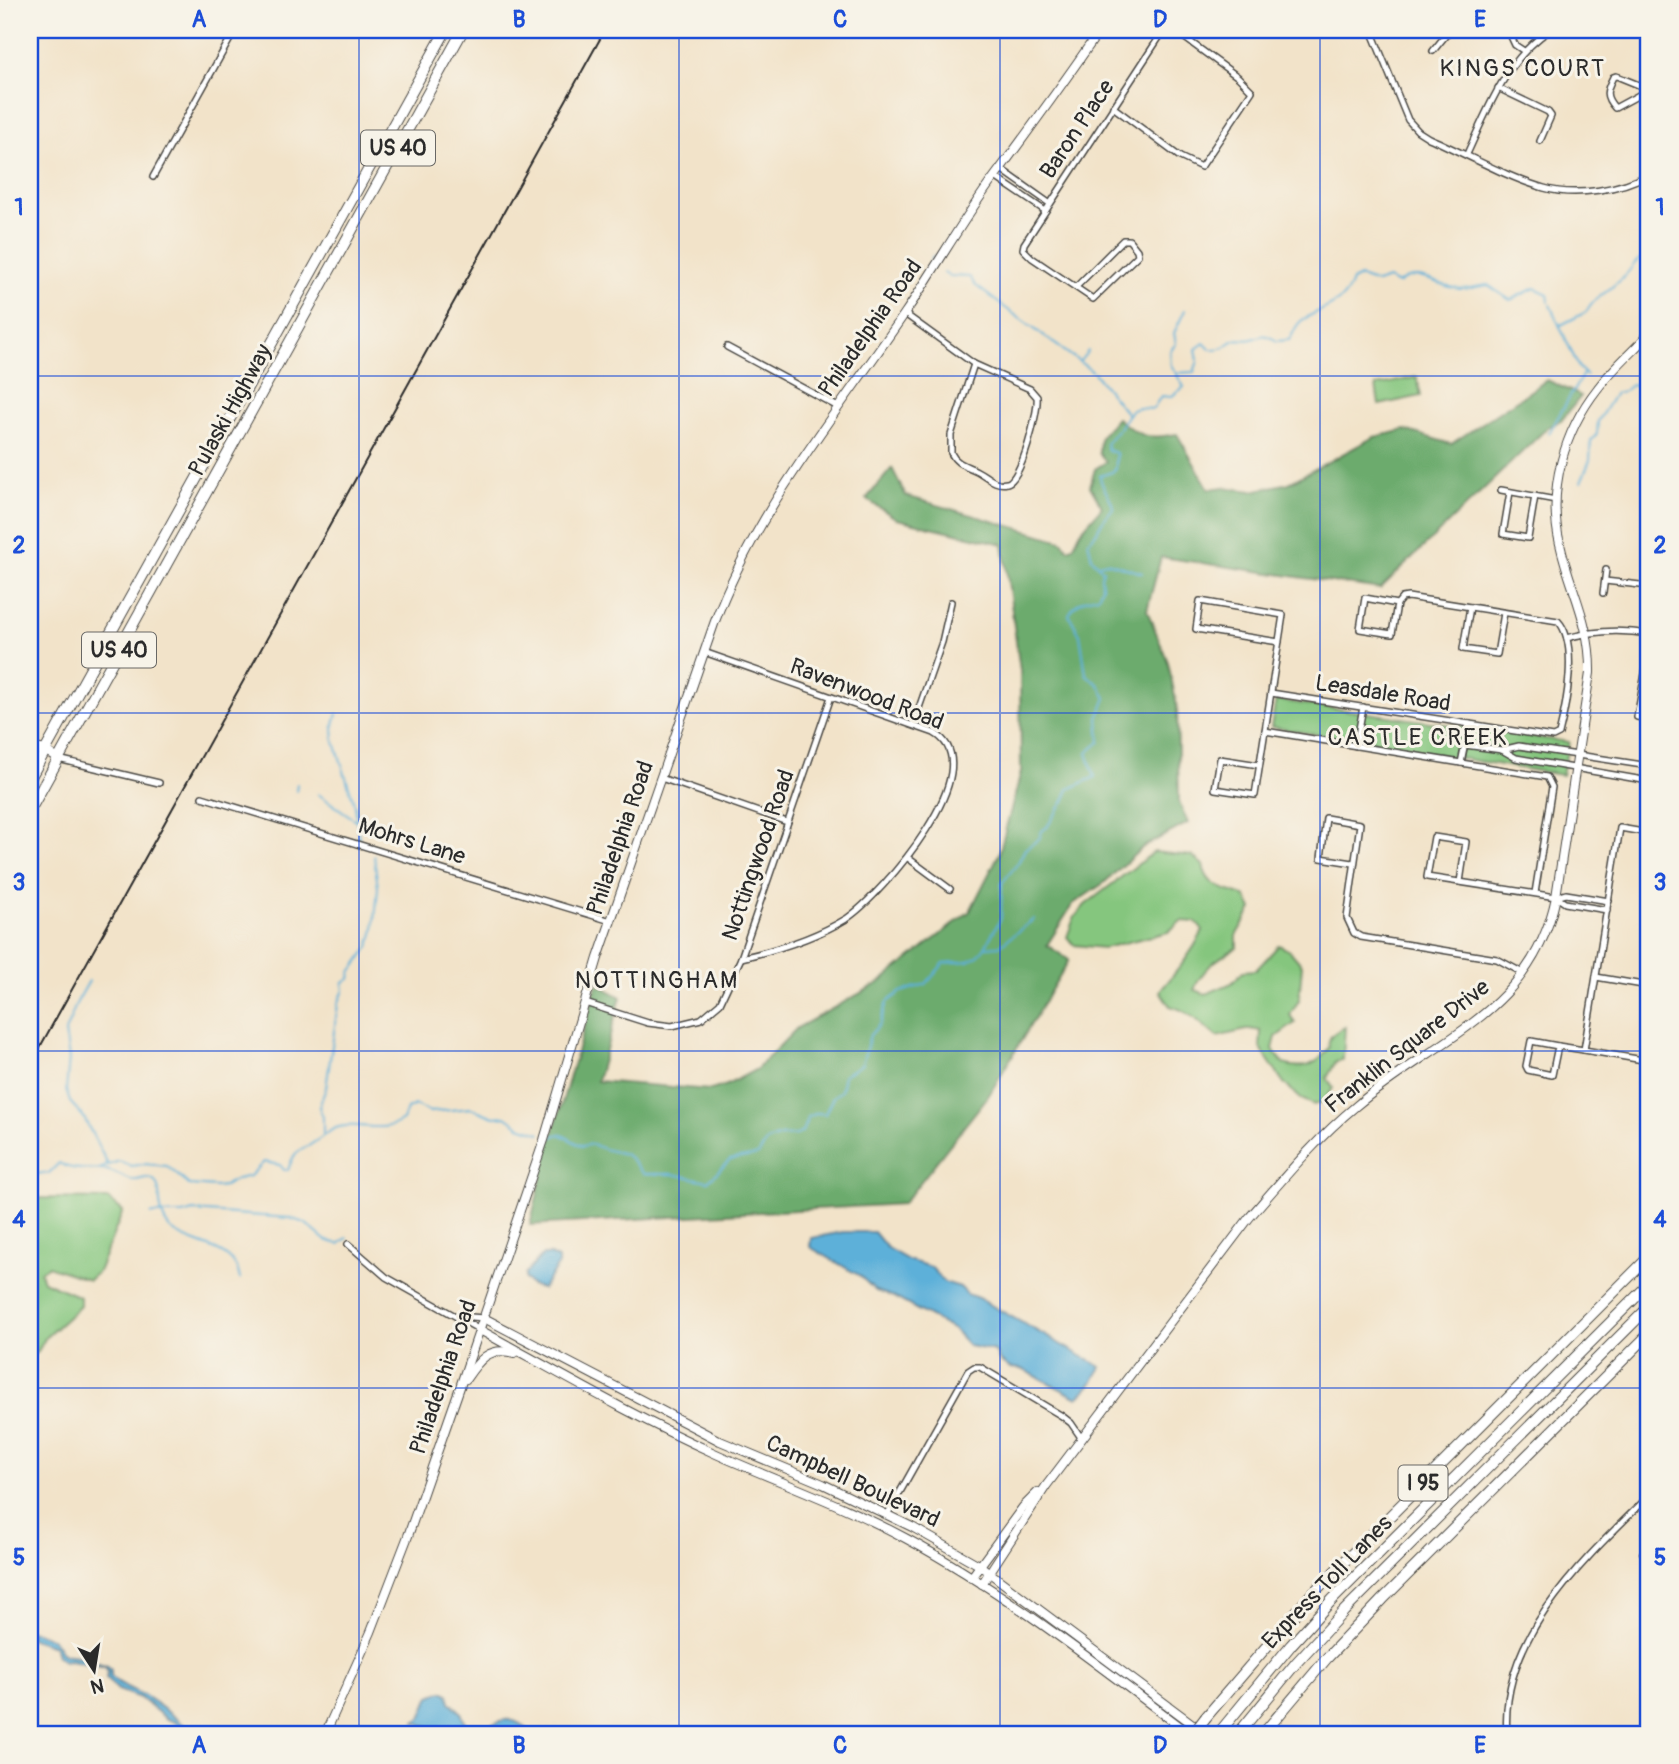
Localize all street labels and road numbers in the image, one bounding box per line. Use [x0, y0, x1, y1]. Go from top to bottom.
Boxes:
street label: Baron Place [1033, 73, 1121, 184]
road number: US 40 [361, 130, 435, 166]
street label: Philadelphia Road [812, 254, 928, 402]
street label: Pulaski Highway [182, 339, 278, 481]
road number: US 40 [82, 632, 156, 668]
street label: Ravenwood Road [786, 651, 948, 737]
street label: Leasdale Road [1313, 668, 1453, 718]
street label: Philadelphia Road [580, 757, 660, 919]
street label: Nottingwood Road [715, 766, 801, 944]
street label: Mohrs Lane [355, 811, 470, 871]
street label: Franklin Square Drive [1319, 972, 1496, 1120]
street label: Philadelphia Road [403, 1296, 483, 1458]
street label: Campbell Boulevard [761, 1428, 945, 1534]
road number: I 95 [1398, 1466, 1448, 1500]
street label: Express Toll Lanes [1256, 1509, 1398, 1655]

